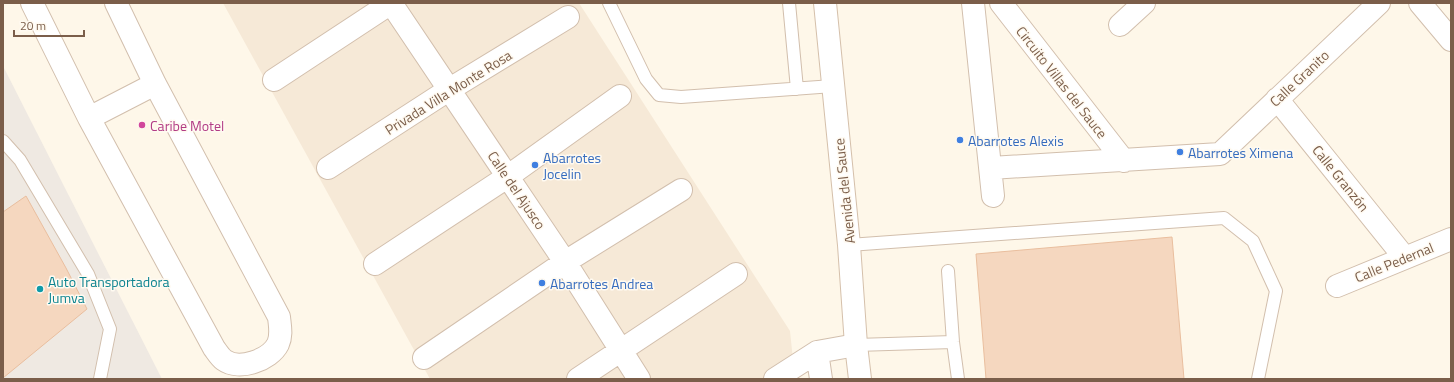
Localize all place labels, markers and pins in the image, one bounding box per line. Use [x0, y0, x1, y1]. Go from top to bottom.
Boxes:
place label: Caribe Motel [150, 115, 224, 136]
marker: Caribe Motel [137, 120, 147, 130]
place label: Abarrotes Alexis [968, 130, 1064, 151]
marker: Abarrotes Alexis [955, 135, 965, 145]
place label: Abarrotes Ximena [1188, 142, 1293, 163]
place label: Abarrotes Jocelin [543, 147, 601, 184]
marker: Abarrotes Ximena [1175, 147, 1185, 157]
marker: Abarrotes Jocelin [530, 160, 540, 170]
place label: Auto Transportadora Jumva [48, 271, 169, 308]
place label: Abarrotes Andrea [550, 273, 653, 294]
marker: Abarrotes Andrea [537, 278, 547, 288]
marker: Auto Transportadora Jumva [35, 284, 45, 294]

